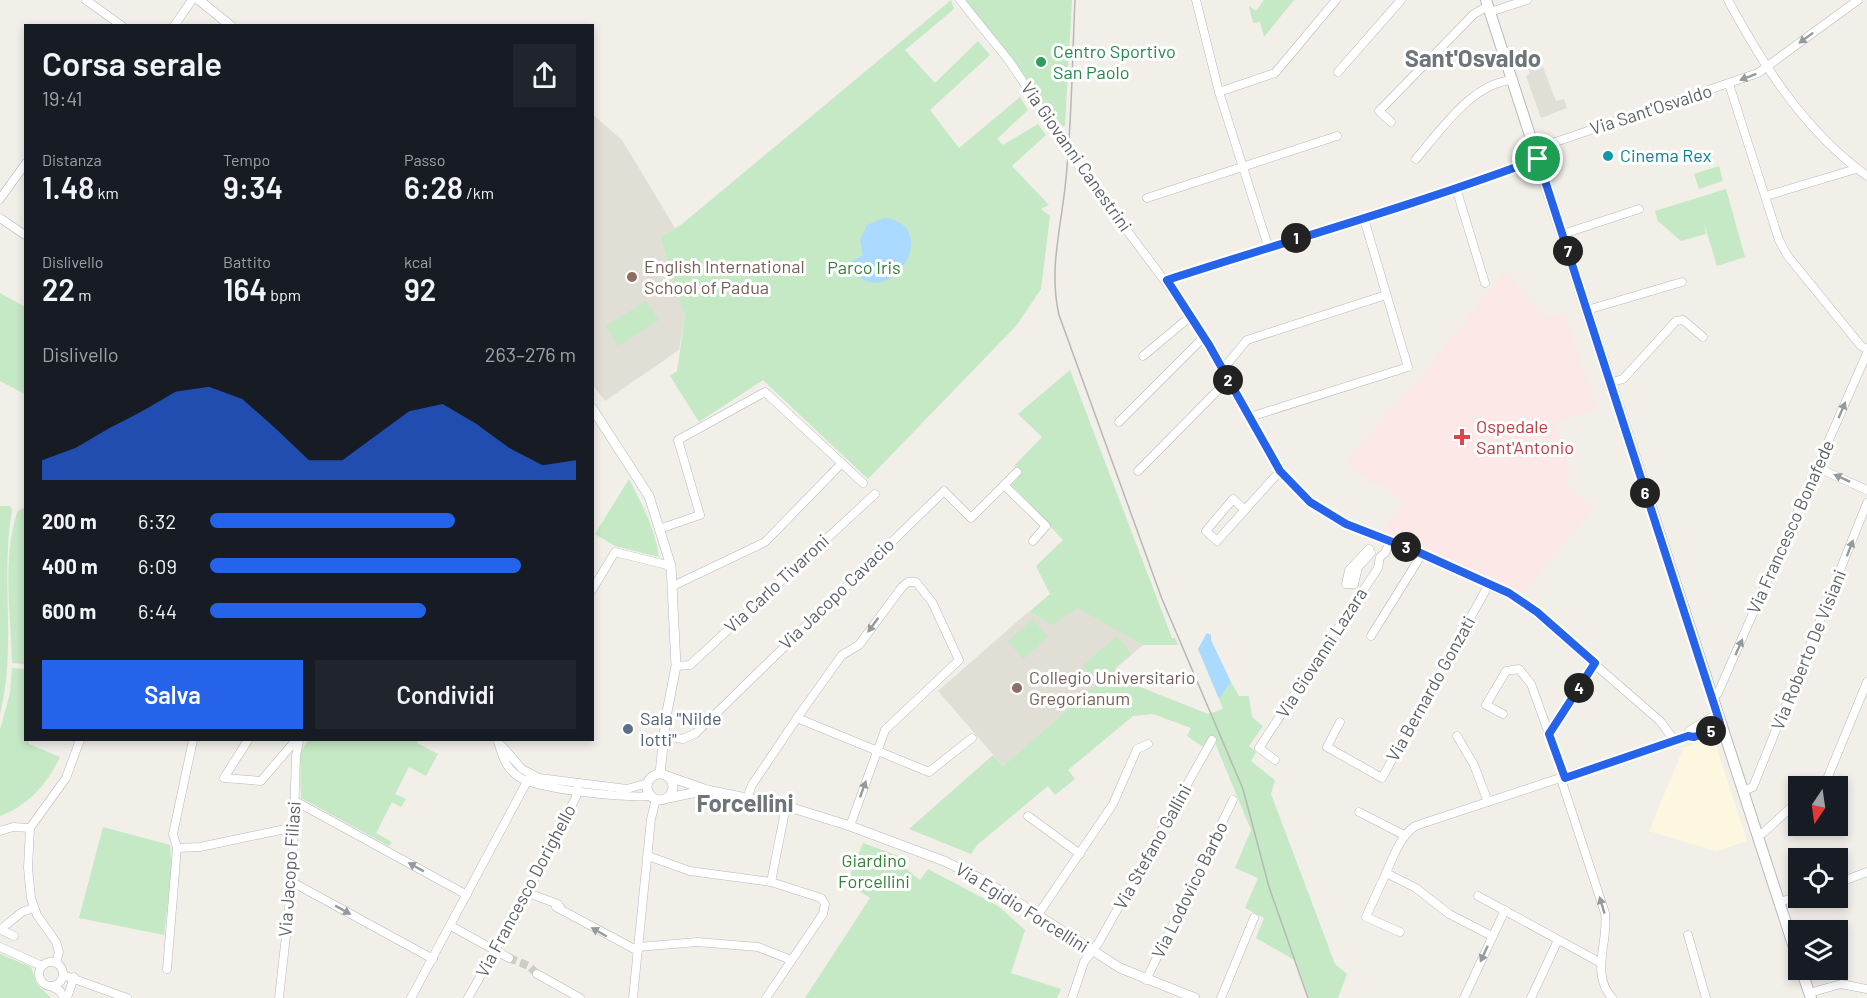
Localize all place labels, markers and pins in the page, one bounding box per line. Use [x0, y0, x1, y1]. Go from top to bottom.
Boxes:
place label: Centro Sportivo San Paolo [1053, 40, 1176, 83]
marker: Centro Sportivo San Paolo [1034, 55, 1048, 69]
pin [1512, 133, 1563, 184]
place label: Cinema Rex [1620, 144, 1712, 166]
marker: Cinema Rex [1601, 149, 1615, 163]
pin: 1 [1281, 223, 1311, 253]
pin: 7 [1553, 236, 1583, 266]
place label: English International School of Padua [644, 255, 805, 298]
marker: English International School of Padua [625, 270, 639, 284]
pin: 2 [1213, 365, 1243, 395]
place label: Ospedale Sant'Antonio [1476, 415, 1574, 458]
marker: Ospedale Sant'Antonio [1453, 428, 1471, 446]
pin: 6 [1630, 478, 1660, 508]
pin: 3 [1391, 532, 1421, 562]
place label: Collegio Universitario Gregorianum [1029, 666, 1195, 709]
pin: 4 [1564, 673, 1594, 703]
marker: Collegio Universitario Gregorianum [1010, 681, 1024, 695]
place label: Sala "Nilde Iotti" [640, 707, 722, 750]
pin: 5 [1696, 716, 1726, 746]
marker: Sala "Nilde Iotti" [621, 722, 635, 736]

